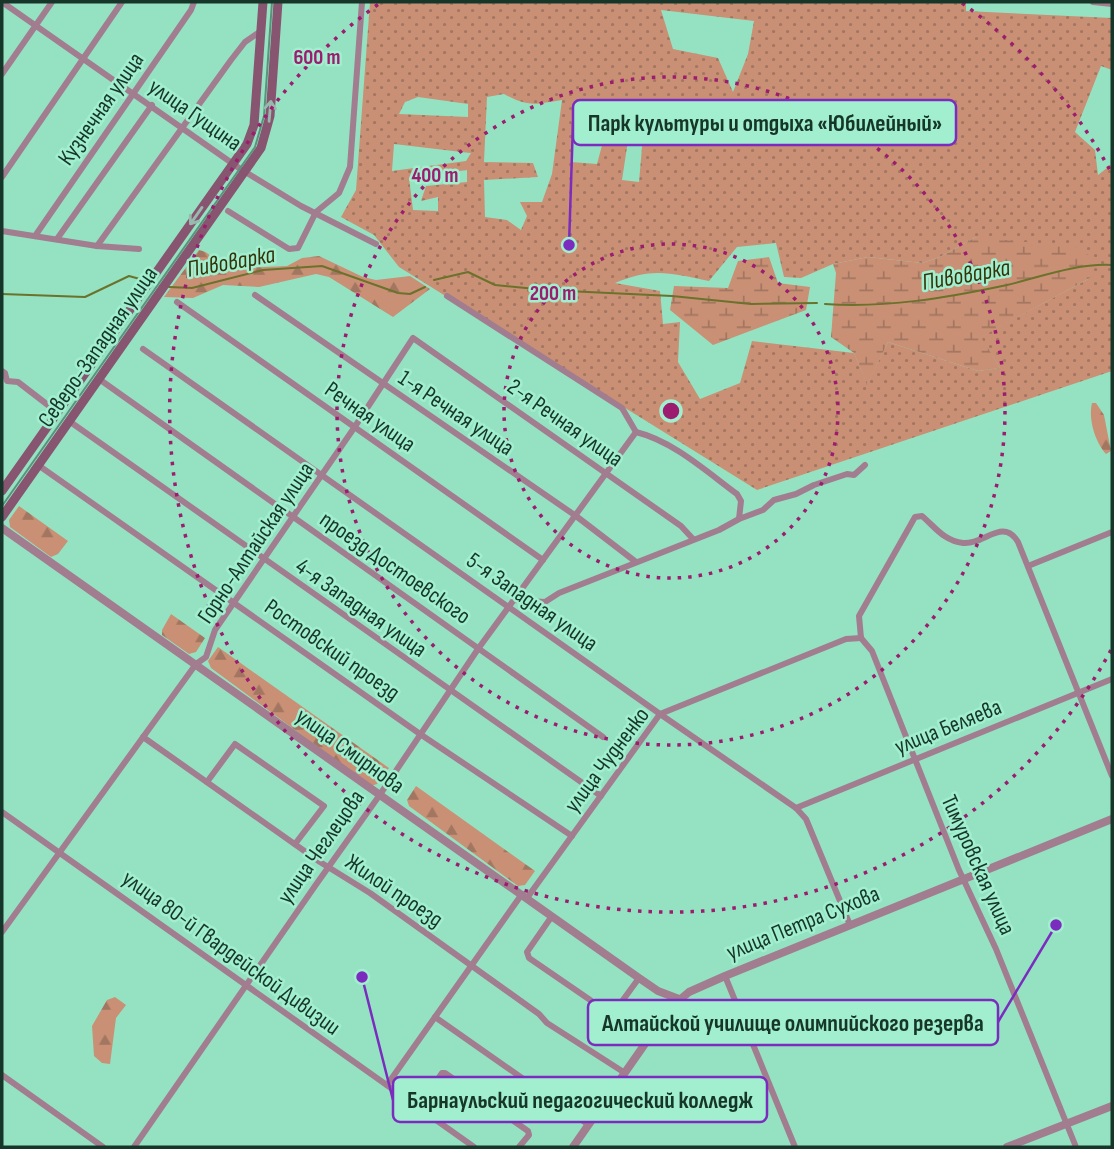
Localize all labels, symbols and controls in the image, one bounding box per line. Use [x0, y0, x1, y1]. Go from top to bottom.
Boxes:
text: 600 m [293, 45, 341, 70]
street label: Кузнечная улица [52, 47, 150, 171]
street label: улица Гущина [143, 73, 247, 157]
one-way arrow [264, 100, 277, 123]
callout: Парк культуры и отдыха «Юбилейный» [573, 100, 956, 145]
text: Парк культуры и отдыха «Юбилейный» [588, 109, 942, 138]
text: 400 m [412, 163, 458, 188]
one-way arrow [189, 206, 203, 225]
water label: Пивоварка [185, 240, 278, 284]
water label: Пивоварка [920, 253, 1013, 297]
street label: Северо-Западная улица [32, 261, 164, 433]
text: 200 m [530, 281, 576, 306]
street label: 1-я Речная улица [393, 364, 519, 462]
street label: 2-я Речная улица [502, 373, 628, 473]
street label: Речная улица [319, 376, 421, 458]
centre of rings [659, 399, 683, 423]
street label: Горно-Алтайская улица [192, 457, 320, 629]
street label: проезд Достоевского [314, 506, 476, 630]
street label: 5-я Западная улица [461, 546, 603, 658]
street label: 4-я Западная улица [290, 552, 432, 664]
street label: Ростовский проезд [259, 593, 405, 707]
street label: улица Беляева [891, 693, 1005, 761]
street label: улица Смирнова [290, 702, 410, 800]
street label: улица Чудненко [558, 702, 656, 818]
street label: улица Чеглецова [272, 785, 370, 909]
street label: Тимуровская улица [935, 791, 1021, 939]
street label: Жилой проезд [340, 848, 448, 934]
street label: улица 80-й Гвардейской Дивизии [116, 864, 346, 1042]
street label: улица Петра Сухова [722, 880, 884, 966]
callout: Алтайской училище олимпийского резерва [588, 1000, 998, 1045]
text: Алтайской училище олимпийского резерва [601, 1009, 984, 1038]
callout: Барнаульский педагогический колледж [393, 1077, 767, 1122]
text: Барнаульский педагогический колледж [407, 1086, 753, 1115]

